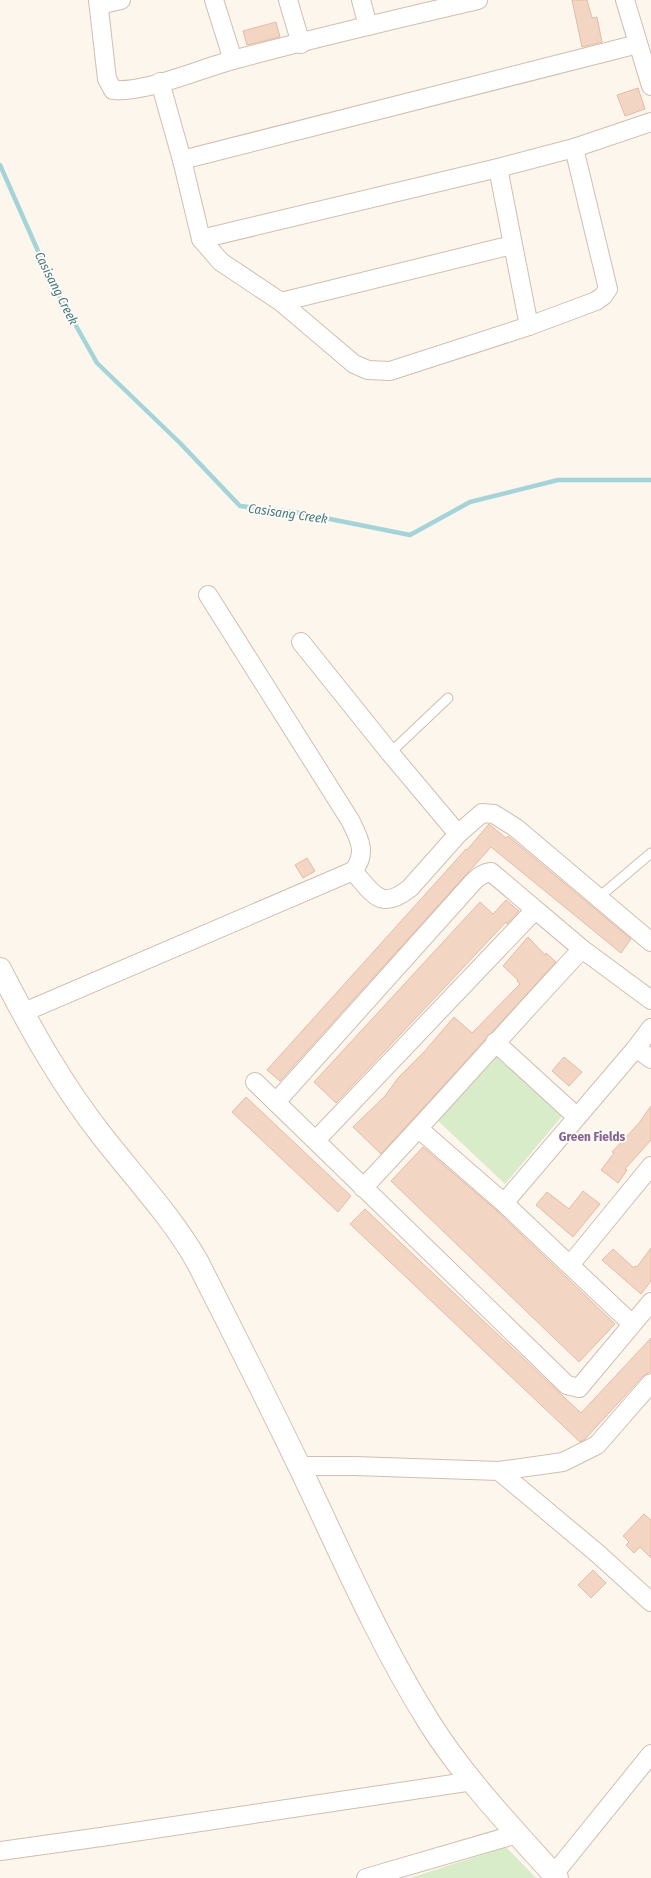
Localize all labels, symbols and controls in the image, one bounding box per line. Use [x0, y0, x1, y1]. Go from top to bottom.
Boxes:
water label: Casisang Creek [32, 249, 82, 328]
water label: Casisang Creek [247, 501, 329, 527]
district label: Green Fields [559, 1129, 626, 1144]

